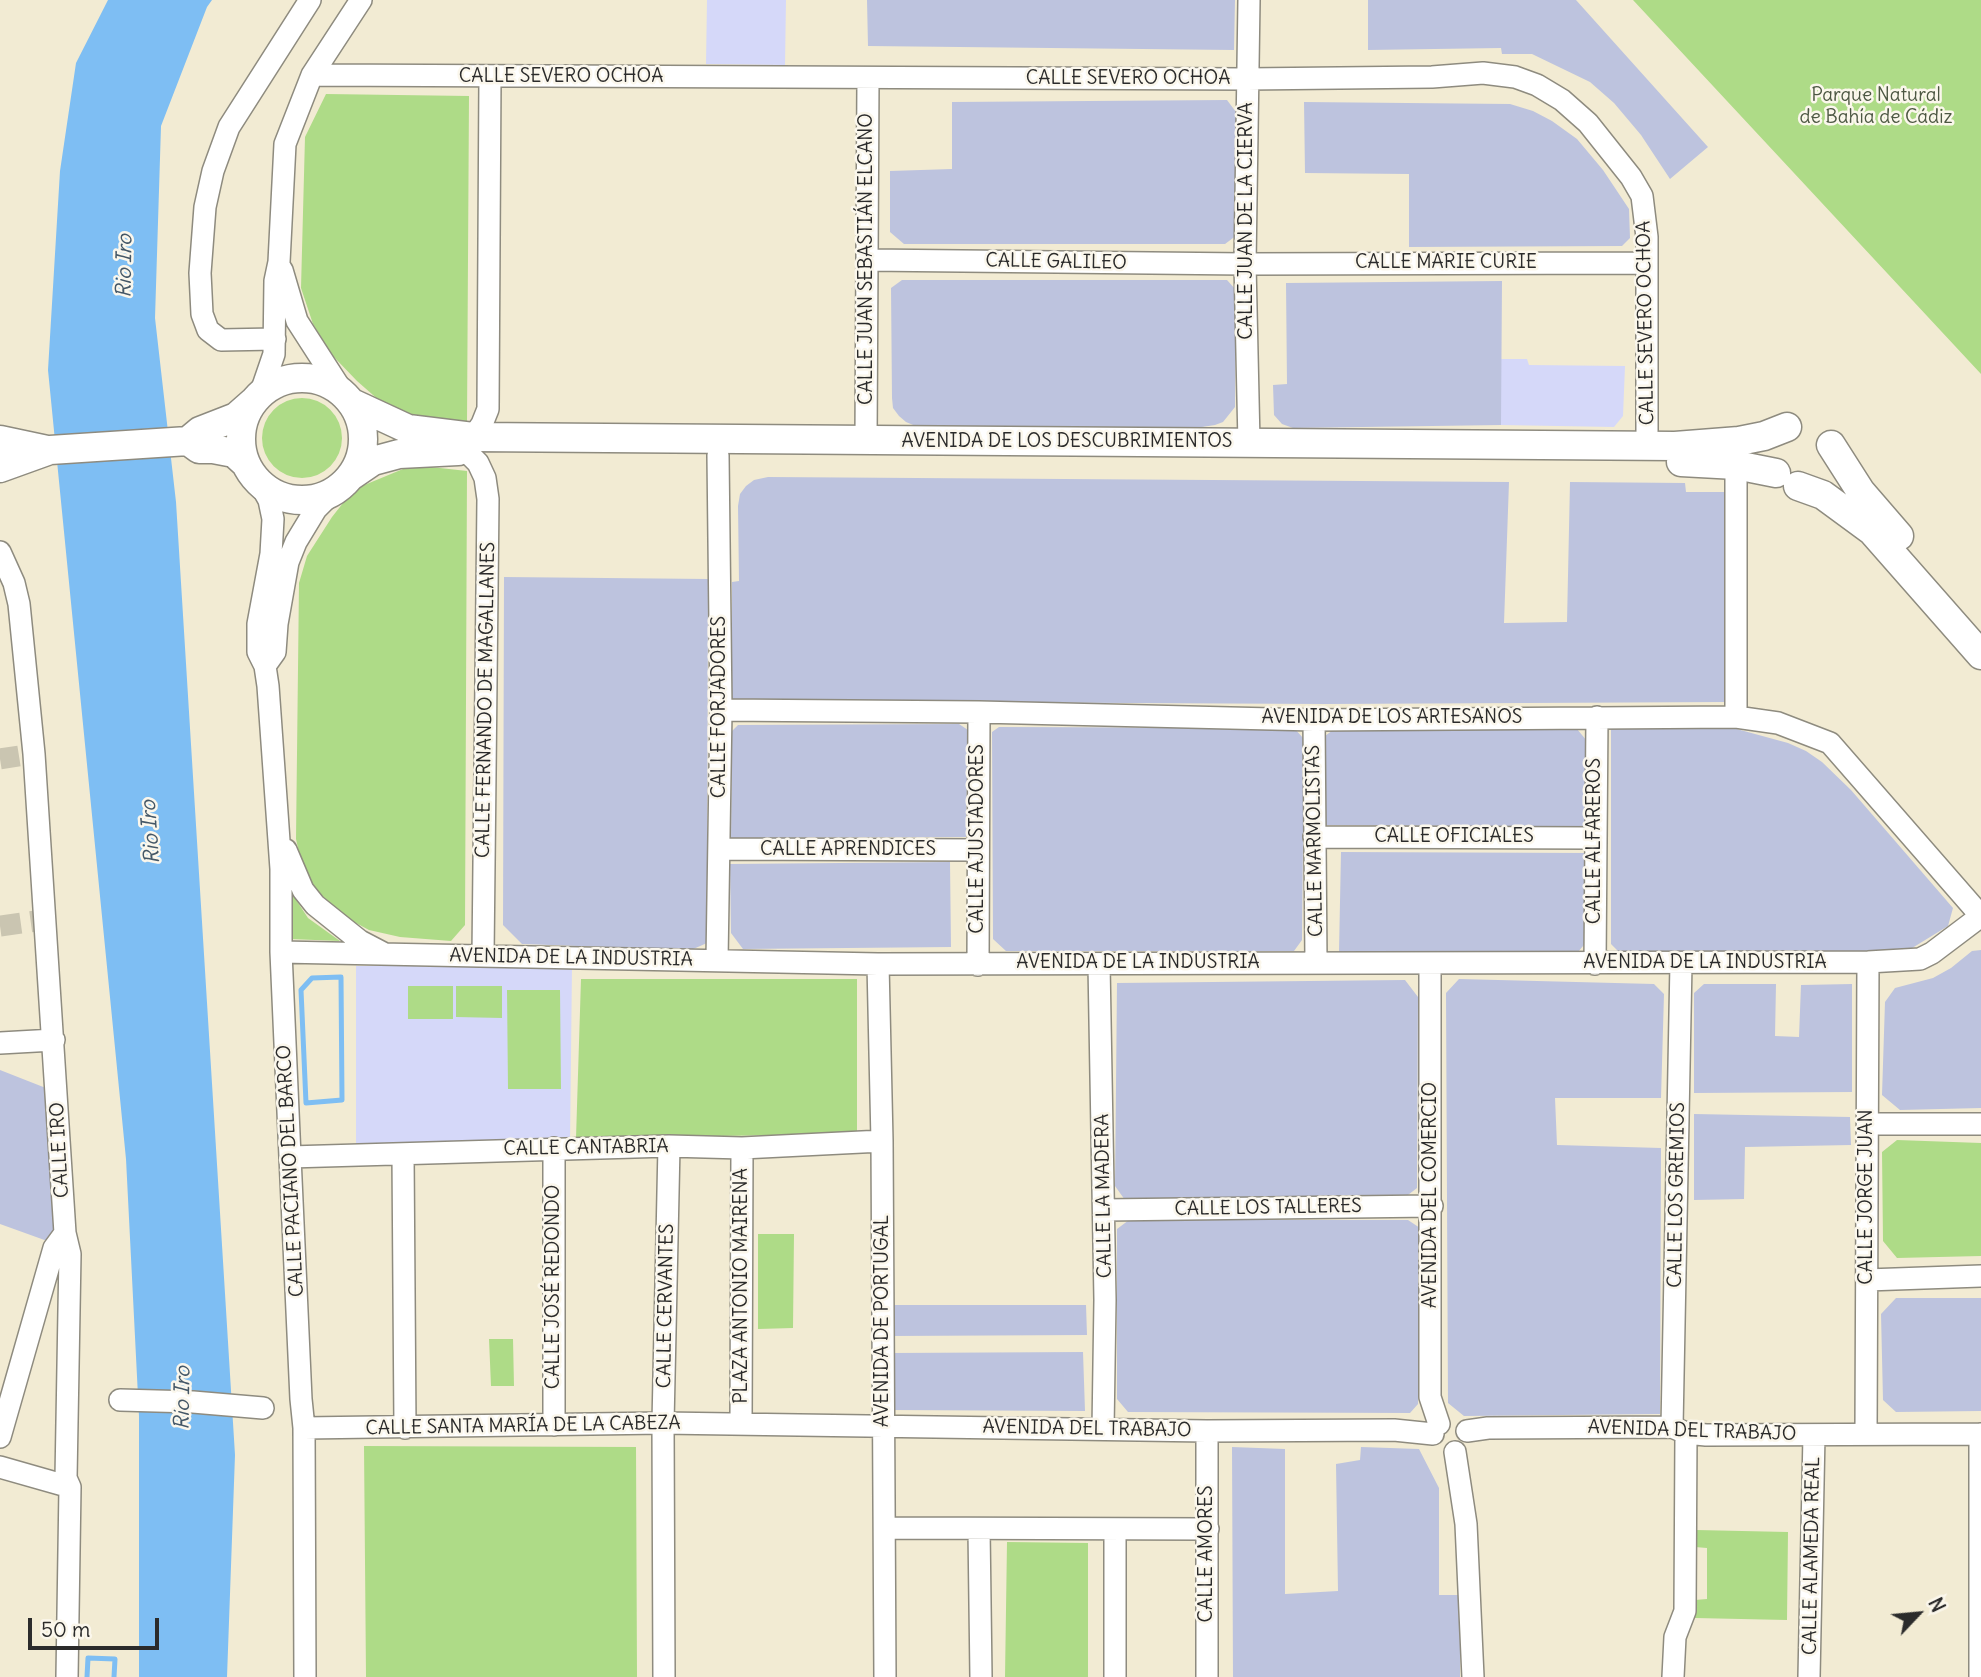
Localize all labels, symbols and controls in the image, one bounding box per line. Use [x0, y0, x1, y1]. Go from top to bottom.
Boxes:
street label: CALLE SEVERO OCHOA [459, 66, 663, 88]
street label: CALLE SEVERO OCHOA [1026, 68, 1230, 90]
park label: Parque Natural de Bahía de Cádiz [1799, 85, 1953, 129]
street label: CALLE JUAN DE LA CIERVA [1236, 102, 1258, 340]
street label: CALLE JUAN SEBASTIÁN ELCANO [856, 113, 878, 405]
street label: CALLE SEVERO OCHOA [1633, 220, 1659, 426]
water label: Rio Iro [112, 234, 138, 298]
street label: CALLE GALILEO [985, 249, 1127, 275]
street label: CALLE MARIE CURIE [1355, 252, 1537, 274]
street label: AVENIDA DE LOS DESCUBRIMIENTOS [902, 431, 1232, 453]
street label: CALLE FERNANDO DE MAGALLANES [472, 542, 500, 858]
street label: CALLE FORJADORES [709, 616, 731, 798]
street label: AVENIDA DE LOS ARTESANOS [1262, 707, 1522, 729]
street label: CALLE AJUSTADORES [967, 744, 989, 934]
street label: CALLE MARMOLISTAS [1302, 745, 1328, 937]
street label: CALLE ALFAREROS [1584, 758, 1606, 924]
water label: Rio Iro [136, 799, 166, 865]
street label: CALLE OFICIALES [1374, 826, 1534, 848]
street label: CALLE APRENDICES [760, 839, 936, 861]
street label: AVENIDA DE LA INDUSTRIA [449, 944, 693, 972]
street label: AVENIDA DE LA INDUSTRIA [1016, 952, 1260, 974]
street label: AVENIDA DE LA INDUSTRIA [1583, 952, 1827, 974]
street label: CALLE PACIANO DEL BARCO [273, 1044, 309, 1298]
street label: AVENIDA DEL COMERCIO [1420, 1082, 1442, 1308]
street label: CALLE IRO [46, 1101, 74, 1199]
street label: CALLE LOS GREMIOS [1664, 1102, 1690, 1288]
street label: CALLE JORGE JUAN [1856, 1109, 1878, 1285]
street label: CALLE LA MADERA [1091, 1113, 1117, 1279]
street label: CALLE CANTABRIA [503, 1135, 669, 1161]
street label: PLAZA ANTONIO MAIRENA [731, 1168, 753, 1404]
street label: CALLE JOSÉ REDONDO [543, 1185, 565, 1389]
street label: CALLE LOS TALLERES [1174, 1195, 1362, 1221]
street label: AVENIDA DE PORTUGAL [872, 1215, 894, 1427]
street label: CALLE CERVANTES [653, 1223, 679, 1389]
water label: Rio Iro [170, 1366, 196, 1430]
street label: CALLE SANTA MARÍA DE LA CABEZA [365, 1412, 681, 1440]
street label: AVENIDA DEL TRABAJO [982, 1416, 1192, 1442]
street label: AVENIDA DEL TRABAJO [1587, 1416, 1797, 1446]
street label: CALLE ALAMEDA REAL [1799, 1457, 1825, 1655]
street label: CALLE AMORES [1196, 1485, 1218, 1623]
north arrow [1883, 1579, 1953, 1649]
text: N [1923, 1594, 1951, 1616]
scale bar [32, 1604, 163, 1648]
text: 50 m [41, 1616, 90, 1643]

